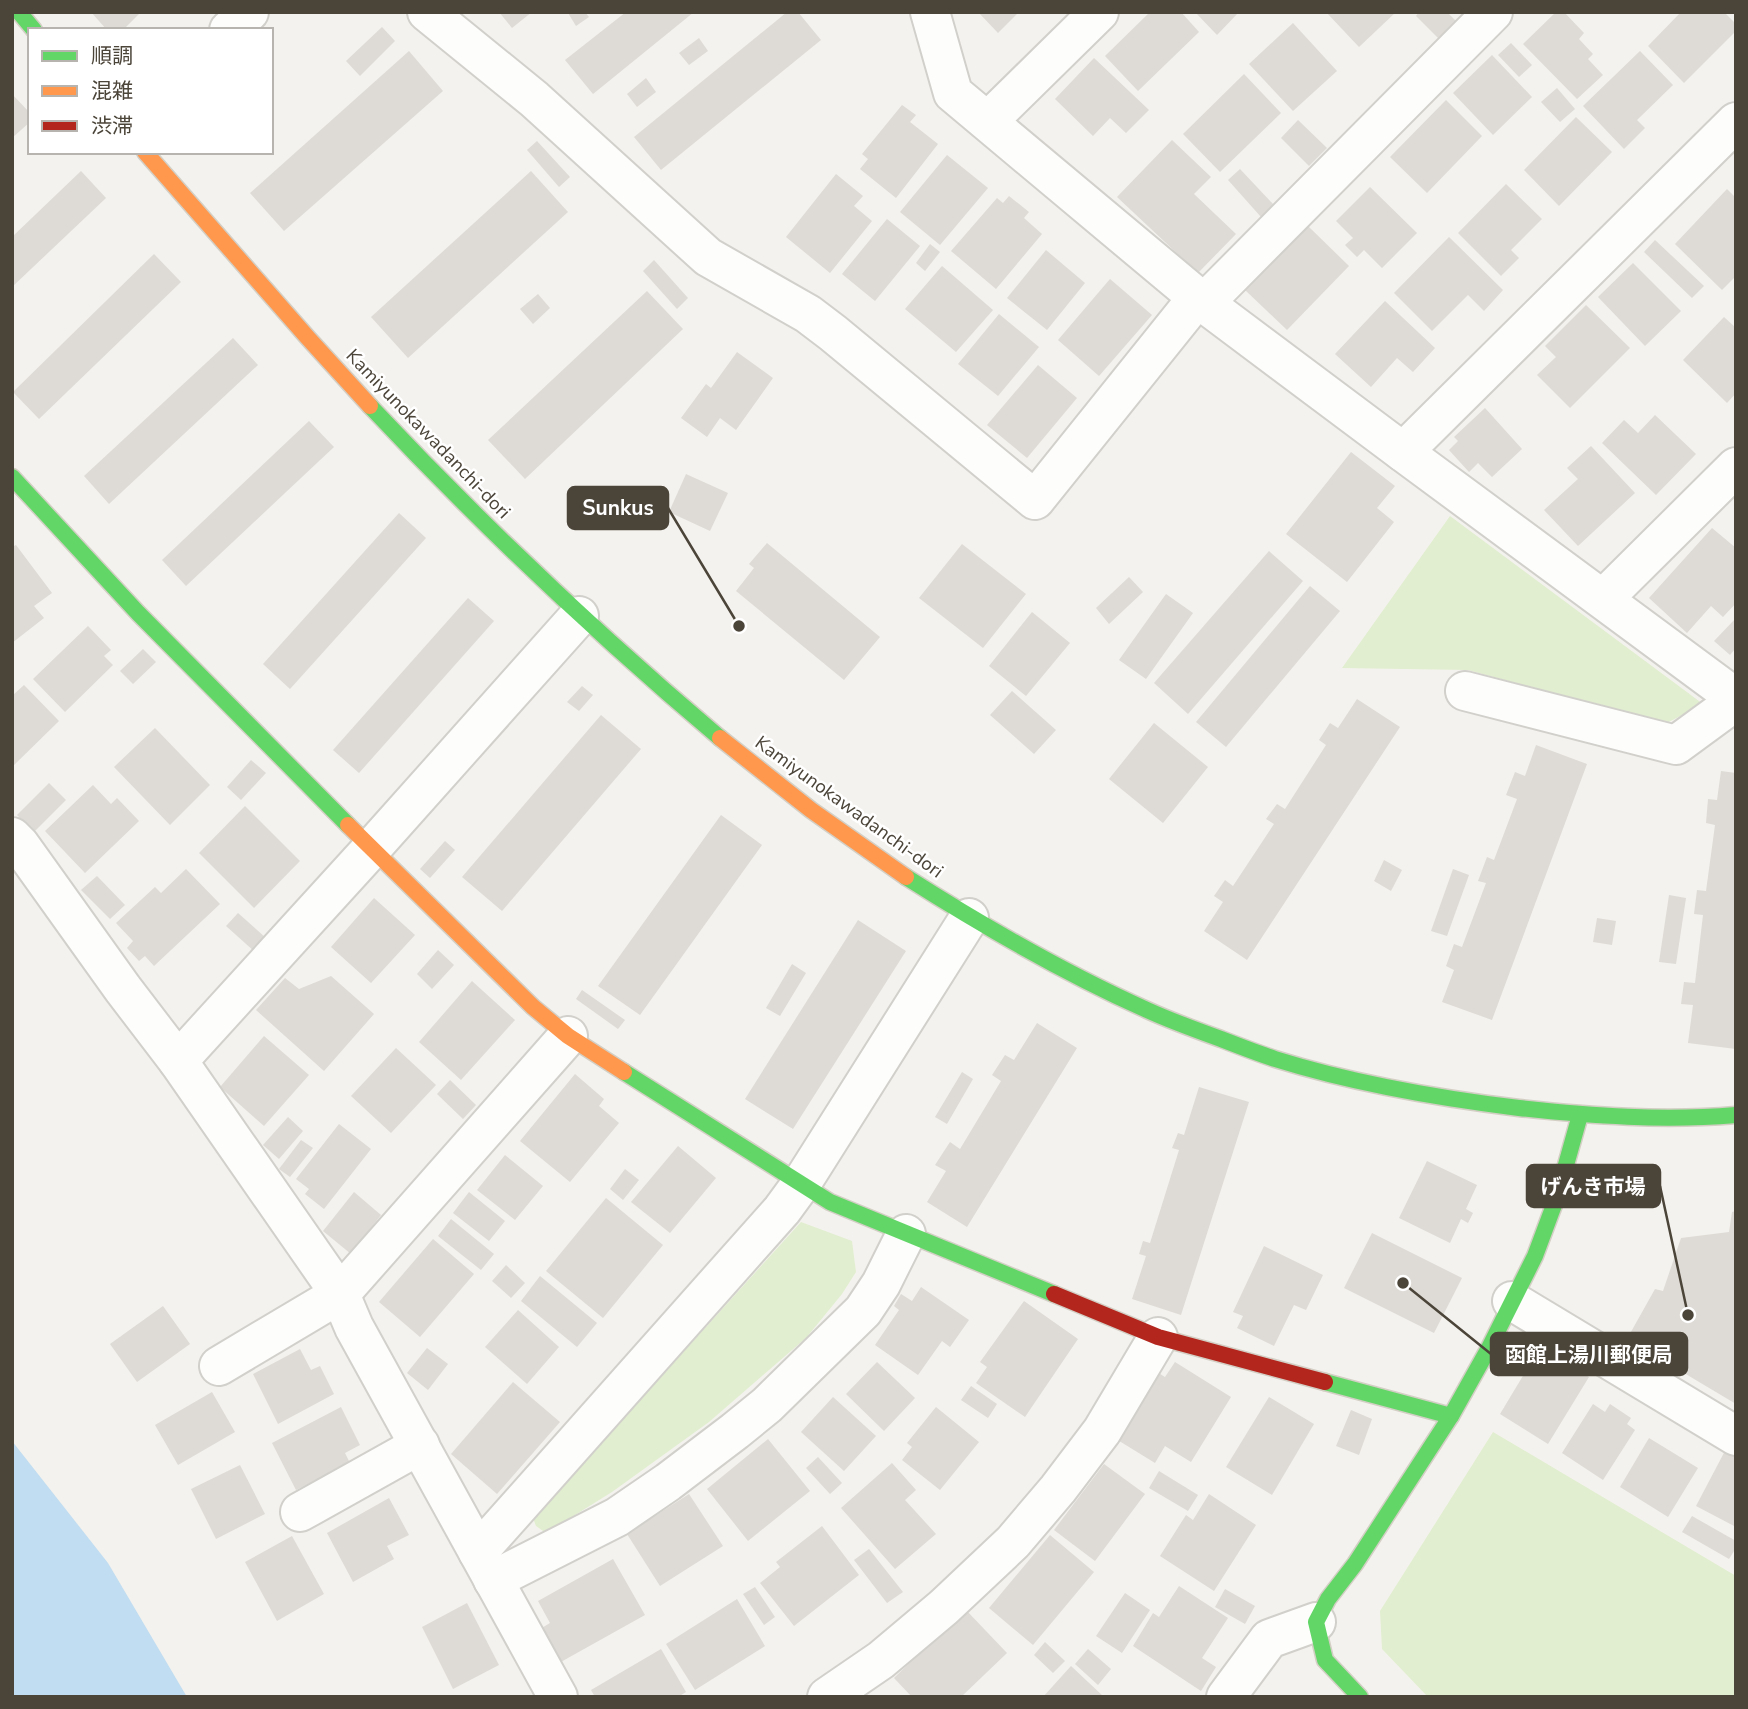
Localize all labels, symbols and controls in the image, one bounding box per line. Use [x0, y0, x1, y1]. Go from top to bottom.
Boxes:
legend [28, 28, 273, 154]
text: 順調 [91, 42, 133, 70]
text: 混雑 [91, 77, 133, 105]
text: 渋滞 [91, 112, 133, 140]
street label: Kamiyunokawadanchi-dori [340, 343, 516, 525]
callout: Sunkus [568, 487, 668, 529]
text: Sunkus [582, 494, 654, 522]
street label: Kamiyunokawadanchi-dori [750, 730, 948, 884]
callout: げんき市場 [1527, 1165, 1660, 1207]
text: げんき市場 [1541, 1173, 1646, 1201]
callout: 函館上湯川郵便局 [1491, 1333, 1687, 1375]
text: 函館上湯川郵便局 [1505, 1341, 1673, 1369]

